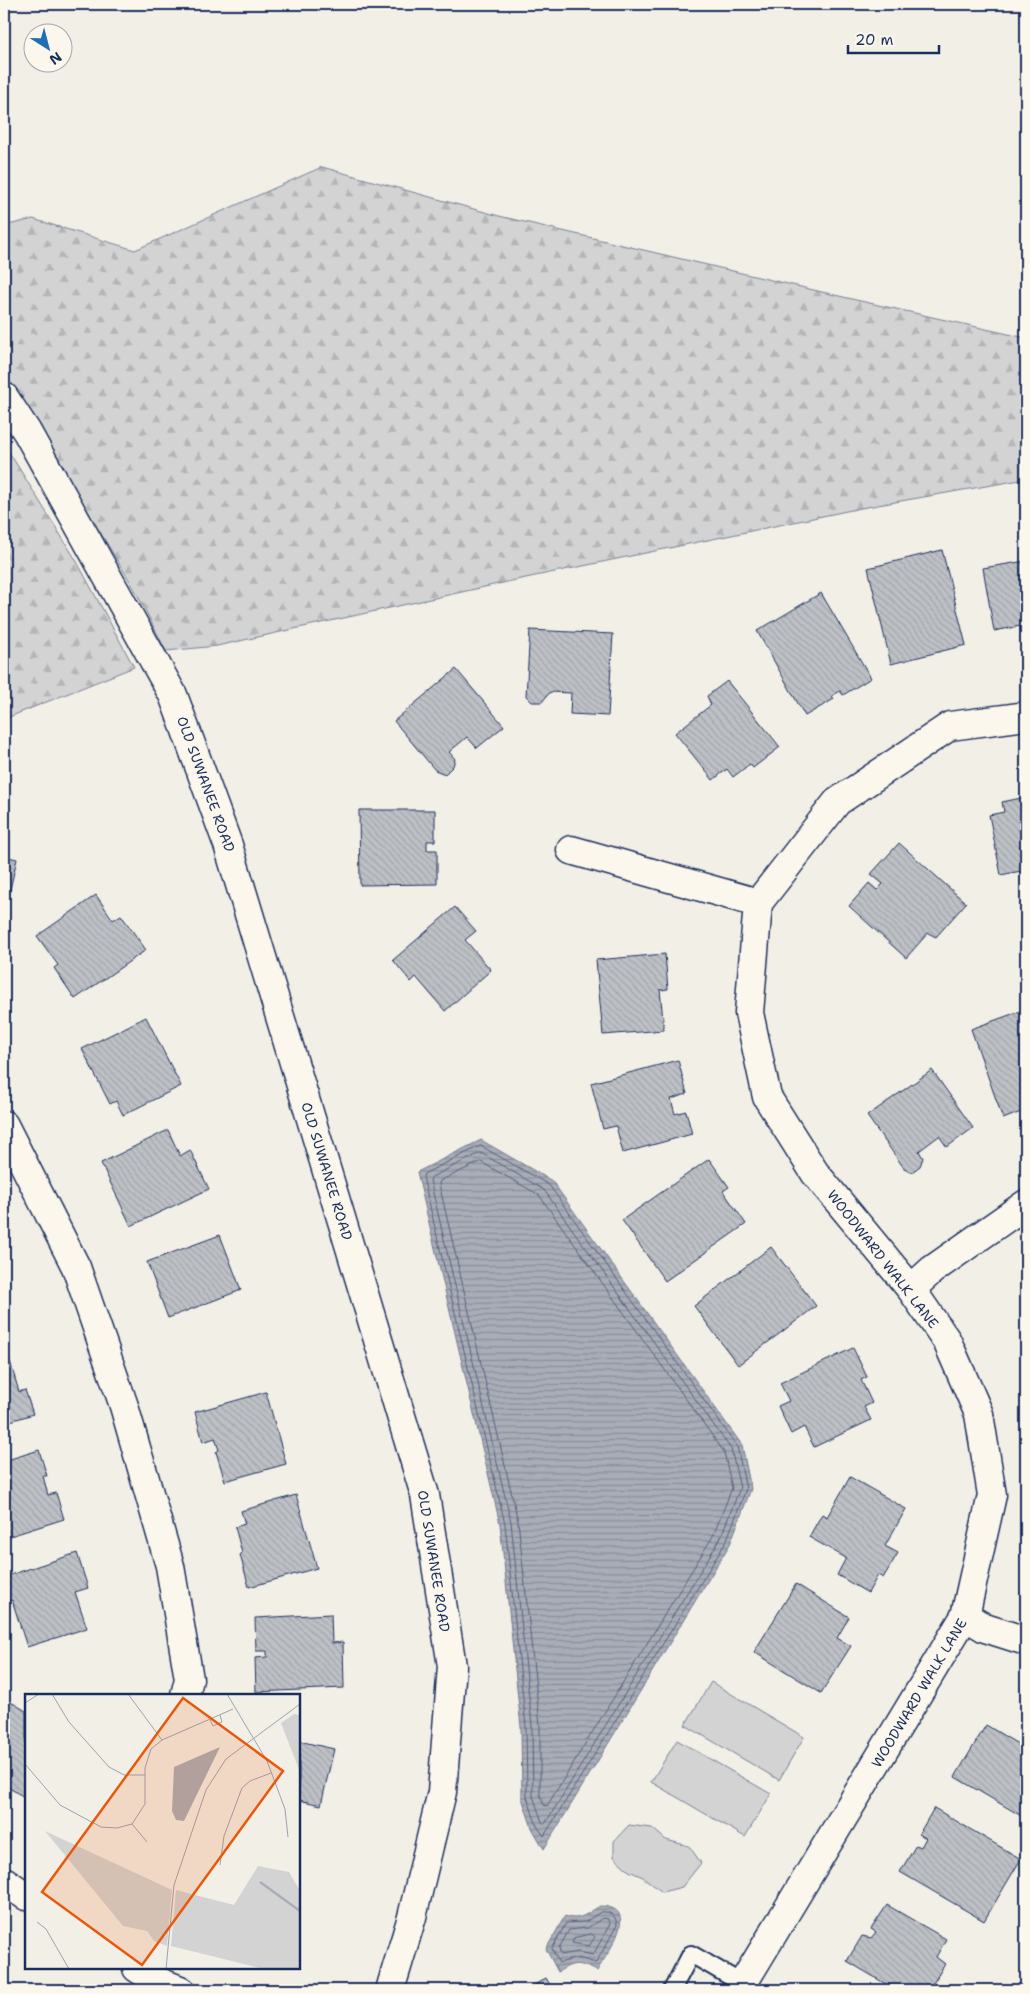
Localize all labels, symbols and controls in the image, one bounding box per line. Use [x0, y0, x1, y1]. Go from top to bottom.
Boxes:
north arrow [22, 22, 72, 72]
scale bar [848, 22, 939, 54]
text: 20 m [855, 30, 894, 50]
text: N [46, 48, 65, 69]
street label: OLD SUWANEE ROAD [173, 714, 239, 854]
street label: OLD SUWANEE ROAD [297, 1100, 357, 1242]
street label: WOODWARD WALK LANE [823, 1186, 943, 1332]
street label: OLD SUWANEE ROAD [414, 1489, 454, 1633]
street label: WOODWARD WALK LANE [867, 1615, 971, 1771]
inset map [25, 1694, 300, 1969]

